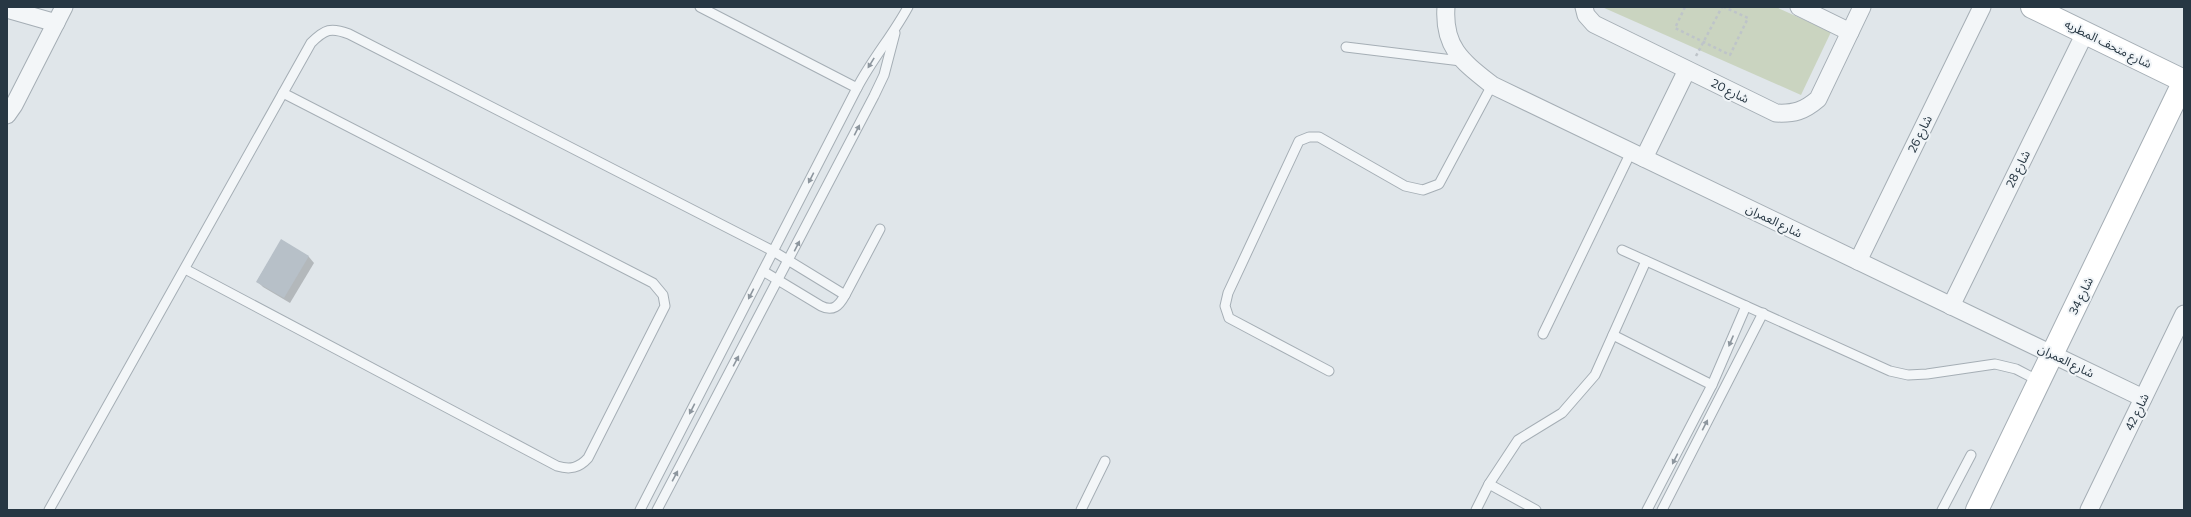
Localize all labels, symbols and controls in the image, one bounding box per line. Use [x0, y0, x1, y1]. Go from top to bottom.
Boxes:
street label: شارع متحف المطريه [2061, 16, 2154, 73]
one-way arrow [867, 58, 875, 68]
street label: شارع 20 [1708, 75, 1752, 108]
street label: شارع 26 [1904, 113, 1937, 156]
one-way arrow [853, 124, 860, 136]
street label: شارع 28 [2002, 148, 2035, 191]
one-way arrow [807, 172, 814, 184]
street label: شارع العمران [1743, 201, 1805, 242]
one-way arrow [794, 240, 800, 251]
street label: شارع 34 [2065, 275, 2098, 318]
one-way arrow [748, 288, 755, 299]
one-way arrow [1727, 336, 1733, 348]
street label: شارع العمران [2035, 341, 2097, 382]
one-way arrow [733, 355, 740, 366]
street label: شارع 42 [2121, 391, 2154, 434]
one-way arrow [689, 403, 695, 415]
one-way arrow [1702, 420, 1708, 431]
one-way arrow [1672, 453, 1678, 465]
one-way arrow [672, 470, 679, 481]

